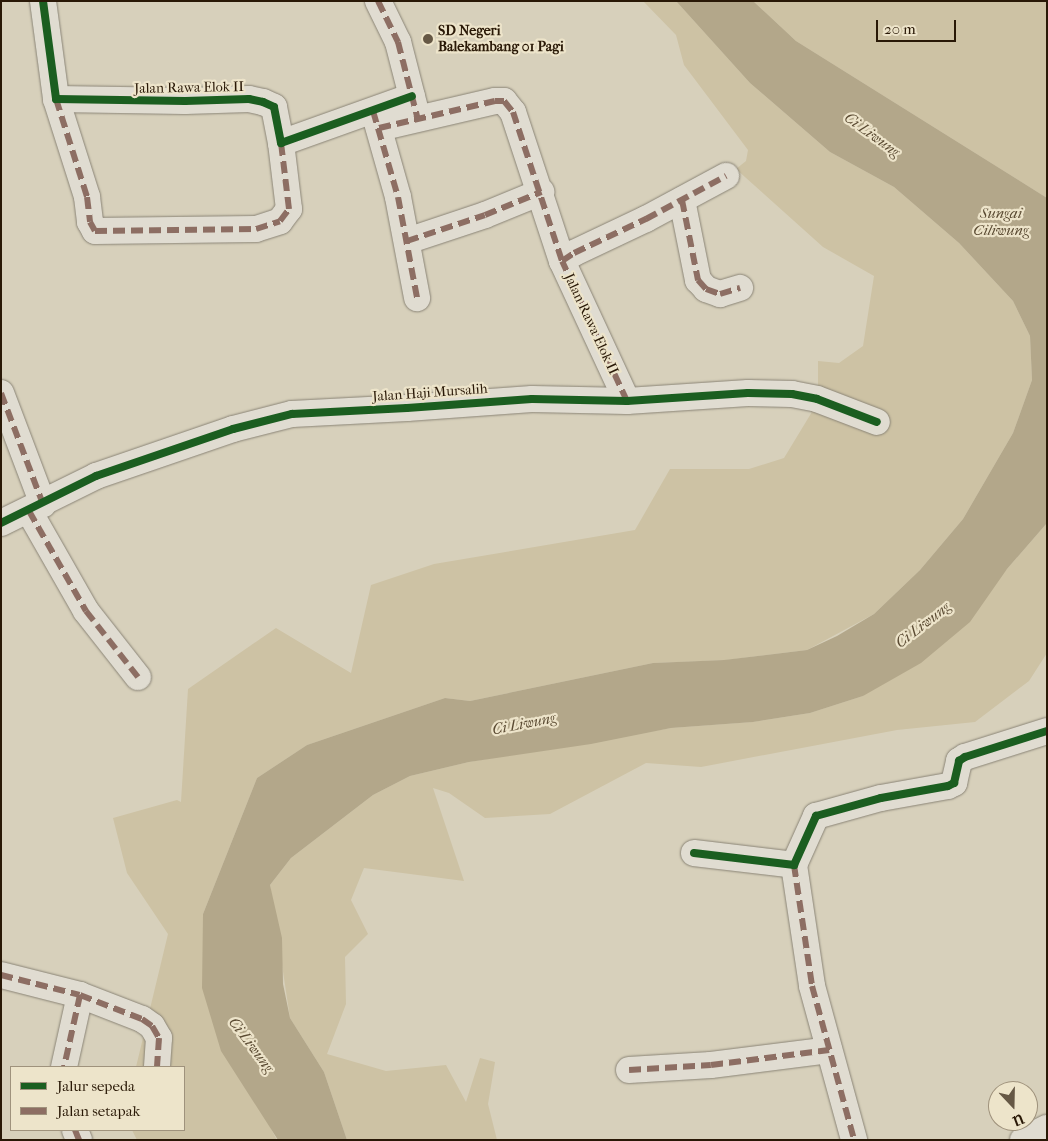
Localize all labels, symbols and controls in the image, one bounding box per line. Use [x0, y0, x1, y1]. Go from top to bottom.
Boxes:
scale bar [878, 10, 958, 42]
text: 20 m [884, 20, 916, 38]
place label: SD Negeri Balekambang 01 Pagi [438, 23, 564, 56]
marker: SD Negeri Balekambang 01 Pagi [422, 33, 434, 45]
street label: Jalan Rawa Elok II [134, 79, 244, 97]
water label: Ci Liwung [841, 109, 903, 161]
water label: Sungai Ciliwung [973, 204, 1029, 239]
street label: Jalan Rawa Elok II [560, 271, 622, 377]
street label: Jalan Haji Mursalih [372, 381, 488, 405]
water label: Ci Liwung [892, 598, 954, 652]
water label: Ci Liwung [491, 709, 557, 739]
water label: Ci Liwung [224, 1014, 278, 1076]
legend [10, 1066, 185, 1131]
text: Jalur sepeda [57, 1077, 135, 1095]
north arrow [988, 1081, 1038, 1131]
text: Jalan setapak [57, 1102, 140, 1120]
text: U [1010, 1110, 1026, 1129]

